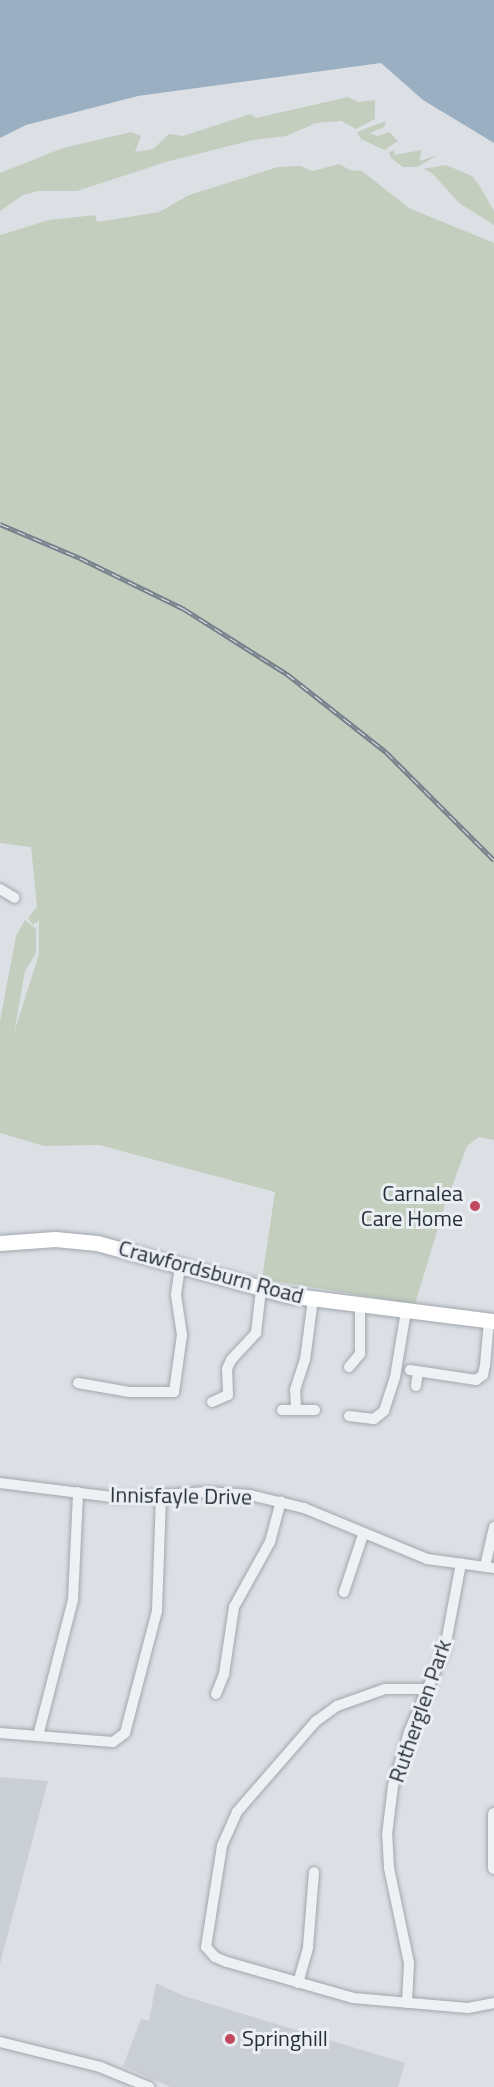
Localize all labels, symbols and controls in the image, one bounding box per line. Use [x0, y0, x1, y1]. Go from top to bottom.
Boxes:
place label: Carnalea Care Home [361, 1180, 463, 1232]
marker: Carnalea Care Home [468, 1199, 482, 1213]
street label: Crawfordsburn Road [116, 1235, 306, 1309]
street label: Innisfayle Drive [110, 1482, 252, 1510]
street label: Rutherglen Park [383, 1636, 457, 1786]
place label: Springhill [242, 2026, 328, 2052]
marker: Springhill [223, 2032, 237, 2046]

